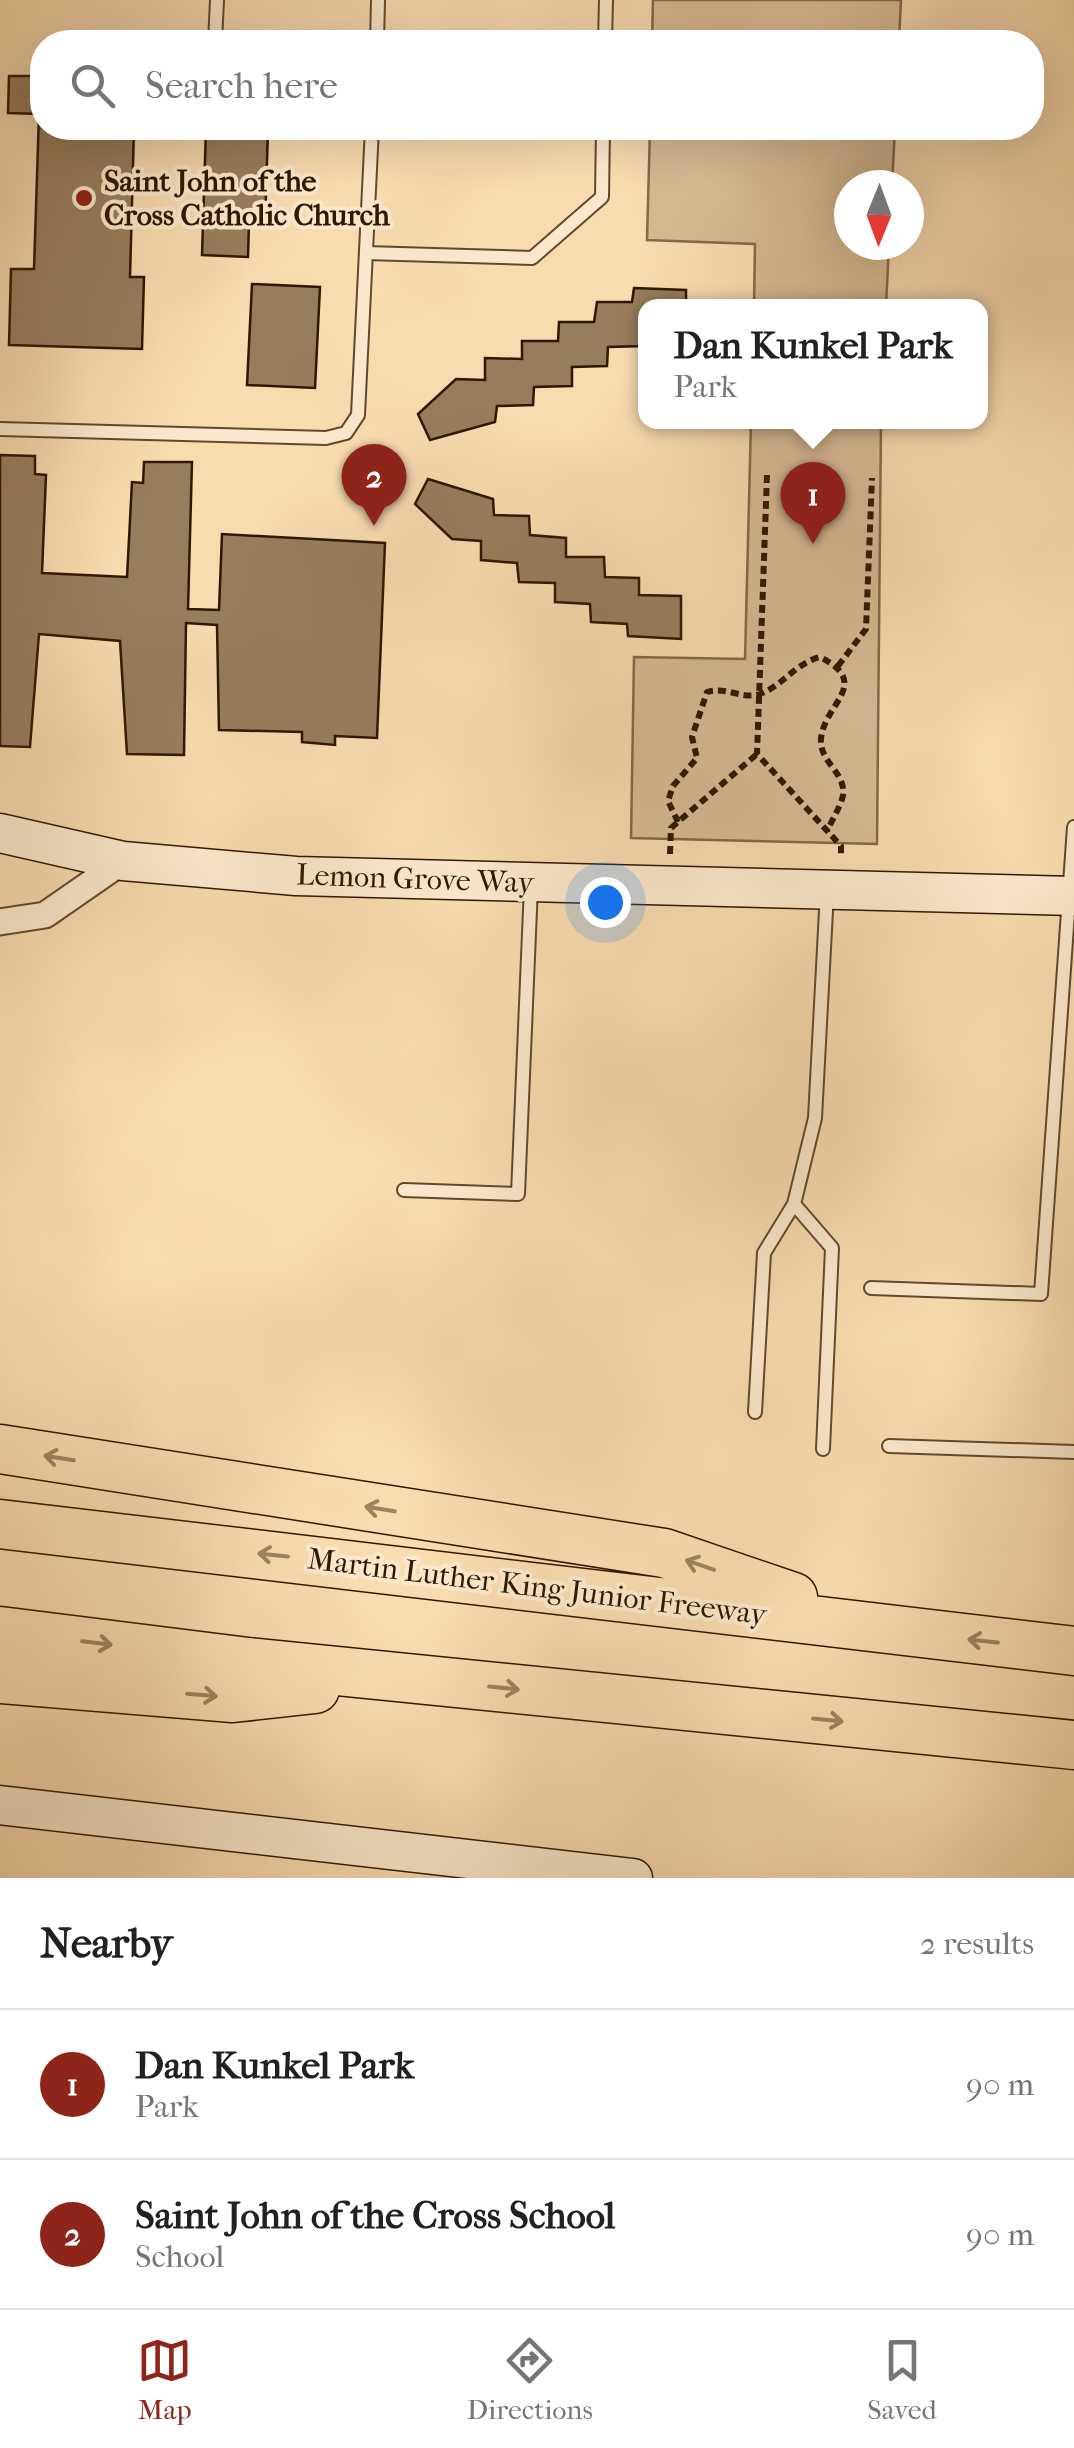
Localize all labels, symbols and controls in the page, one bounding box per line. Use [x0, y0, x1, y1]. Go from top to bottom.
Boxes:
search box [30, 30, 1044, 140]
icon: search [65, 58, 120, 113]
text: Search here [145, 63, 338, 108]
place label: Saint John of the Cross Catholic Church [104, 164, 391, 233]
north arrow [834, 170, 924, 260]
marker: Saint John of the Cross Catholic Church [73, 187, 95, 209]
popup [638, 299, 988, 429]
text: Dan Kunkel Park [673, 323, 953, 368]
text: Park [673, 368, 737, 405]
pin: 2 [342, 444, 406, 526]
pin: 1 [780, 462, 846, 544]
street label: Lemon Grove Way [296, 857, 535, 901]
your location [580, 877, 631, 928]
one-way arrow [43, 1449, 76, 1467]
one-way arrow [364, 1499, 397, 1518]
street label: Martin Luther King Junior Freeway [306, 1541, 769, 1633]
one-way arrow [258, 1545, 290, 1564]
one-way arrow [684, 1555, 716, 1573]
one-way arrow [967, 1631, 999, 1650]
one-way arrow [80, 1634, 112, 1653]
one-way arrow [488, 1679, 520, 1698]
one-way arrow [185, 1686, 217, 1705]
one-way arrow [811, 1711, 843, 1730]
text: Nearby [40, 1919, 172, 1968]
text: 2 results [920, 1925, 1034, 1962]
text: Dan Kunkel Park [135, 2043, 414, 2088]
text: 1 [67, 2066, 78, 2103]
text: 90 m [966, 2066, 1034, 2103]
text: Park [135, 2088, 199, 2125]
text: Saint John of the Cross School [135, 2193, 615, 2238]
text: 2 [64, 2216, 81, 2253]
text: 90 m [966, 2216, 1034, 2253]
text: School [135, 2238, 224, 2275]
tab: Map [137, 2333, 192, 2426]
tab: Directions [467, 2333, 593, 2426]
tab: Saved [867, 2333, 937, 2426]

